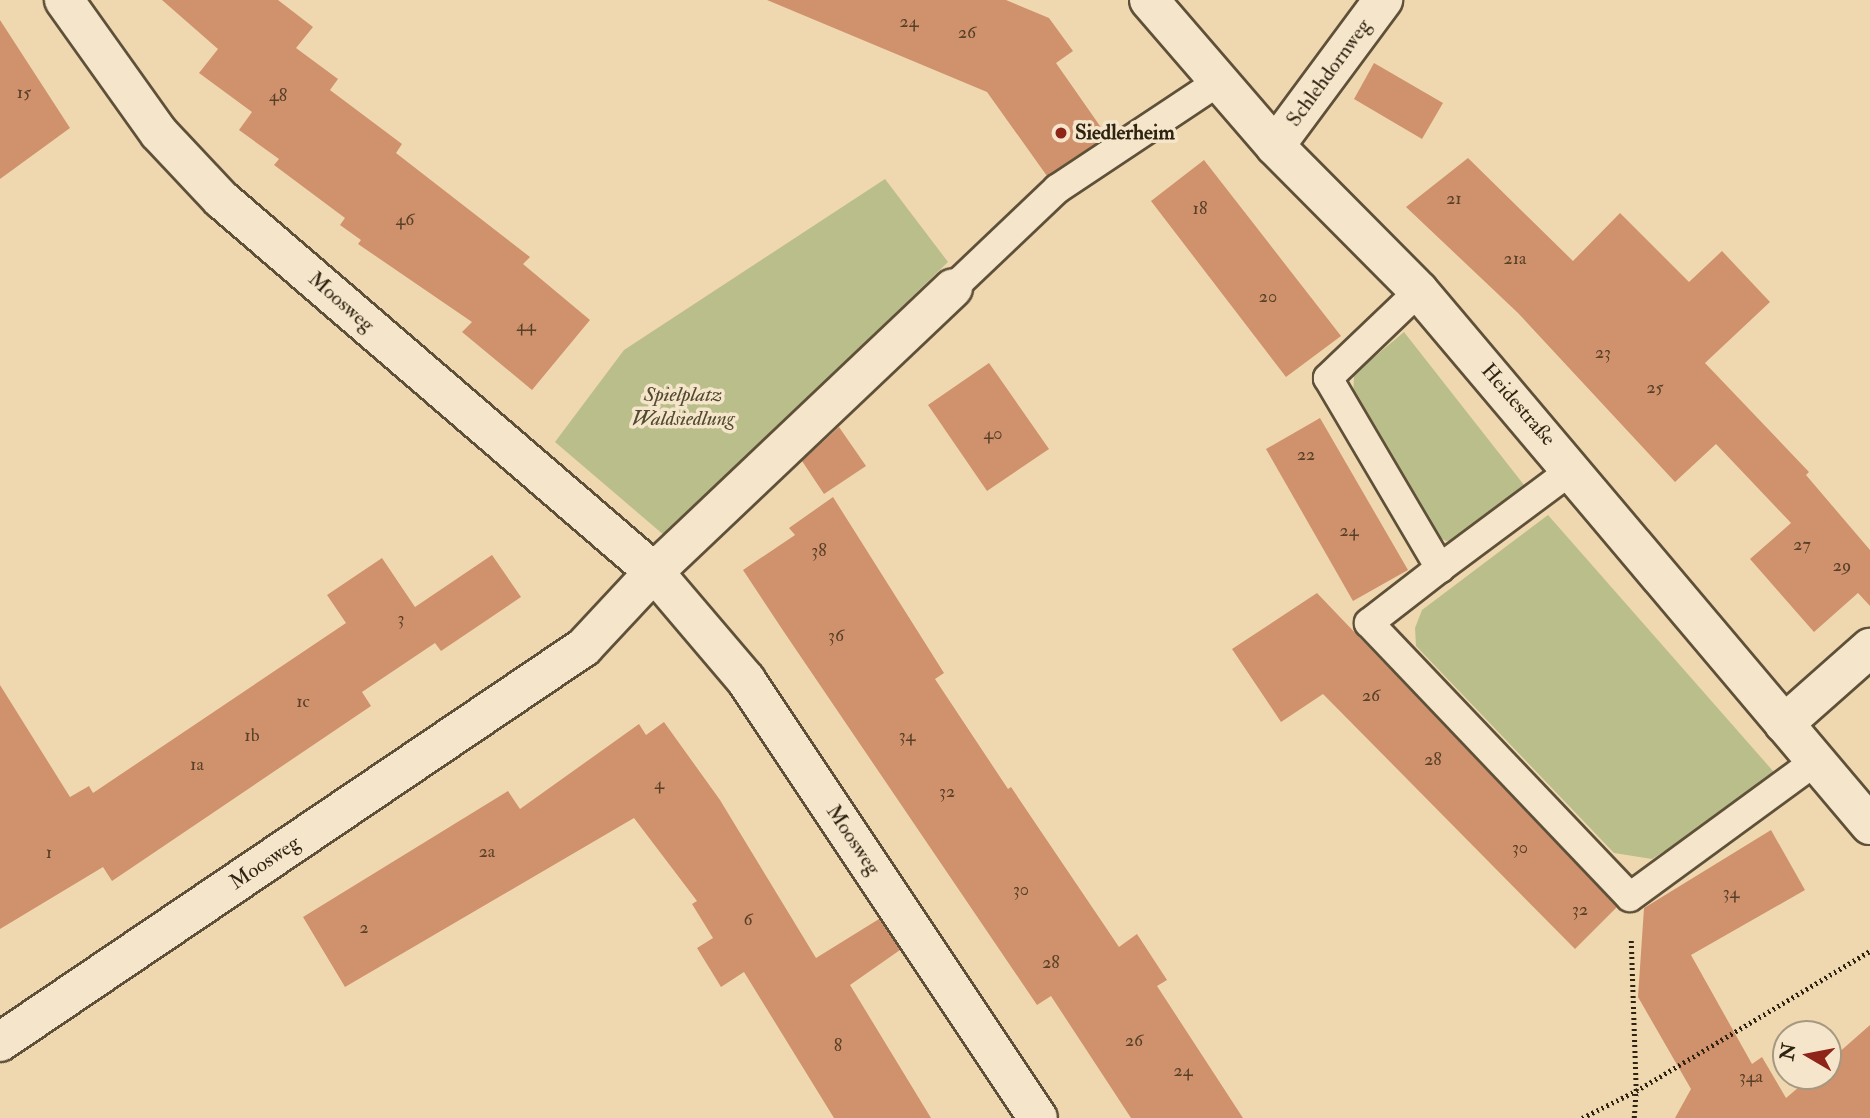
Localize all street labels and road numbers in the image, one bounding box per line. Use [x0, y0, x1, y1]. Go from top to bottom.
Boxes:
street label: Schlehdornweg [1281, 14, 1377, 132]
street label: Moosweg [303, 266, 379, 338]
street label: Heidestraße [1475, 359, 1561, 451]
street label: Moosweg [820, 800, 886, 880]
street label: Moosweg [225, 830, 305, 896]

